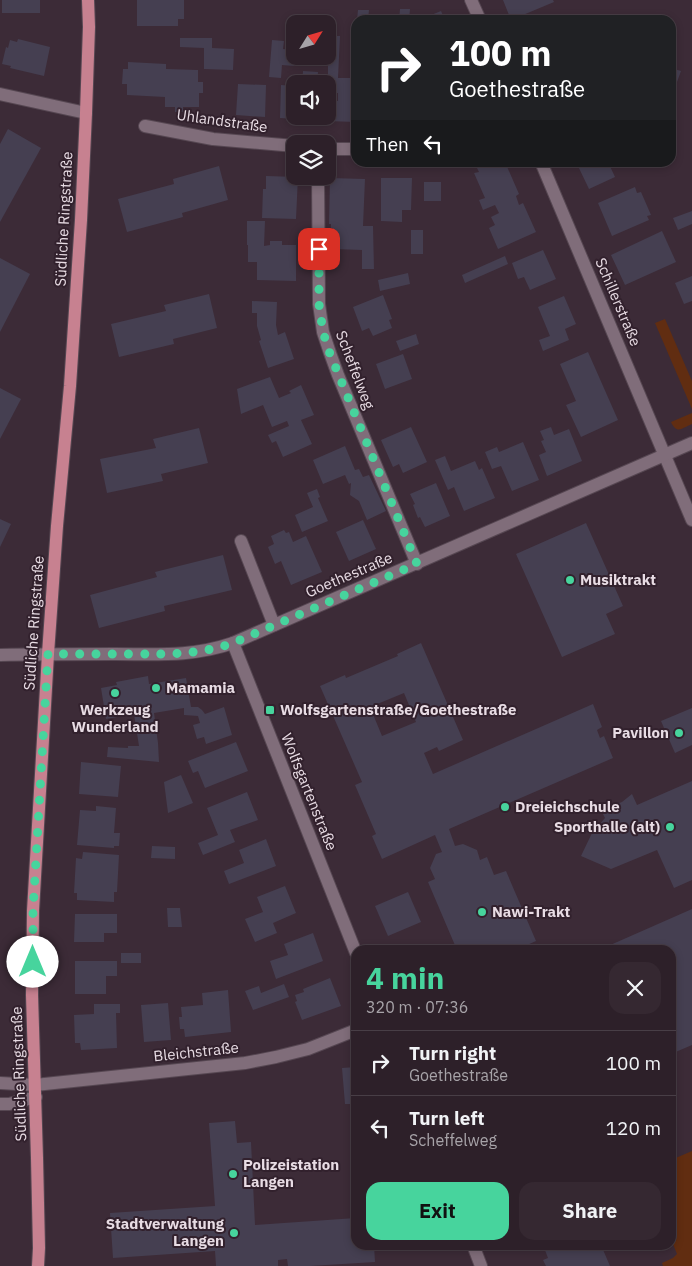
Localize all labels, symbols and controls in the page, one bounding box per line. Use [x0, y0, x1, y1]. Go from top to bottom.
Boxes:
north arrow [286, 15, 336, 65]
map controls [286, 15, 336, 185]
text: 100 m [449, 30, 552, 76]
icon: right [366, 35, 431, 100]
text: Goethestraße [449, 74, 585, 103]
button: sound [286, 75, 336, 125]
street label: Uhlandstraße [175, 105, 269, 136]
icon: left [419, 130, 447, 158]
text: Then [366, 132, 409, 156]
button: layers [286, 135, 336, 185]
street label: Südliche Ringstraße [50, 151, 77, 287]
pin [298, 228, 340, 270]
icon: arrive [305, 235, 333, 263]
street label: Schillerstraße [591, 255, 646, 349]
street label: Scheffelweg [332, 328, 379, 412]
street label: Goethestraße [302, 548, 395, 601]
street label: Südliche Ringstraße [19, 555, 48, 691]
place label: Musiktrakt [580, 570, 656, 589]
marker: Musiktrakt [564, 574, 576, 586]
place label: Mamamia [166, 678, 235, 697]
marker: Mamamia [150, 682, 162, 694]
marker: Werkzeug Wunderland [109, 687, 121, 699]
place label: Werkzeug Wunderland [71, 700, 159, 736]
place label: Wolfsgartenstraße/Goethestraße [280, 700, 516, 719]
marker: Wolfsgartenstraße/Goethestraße [264, 704, 276, 716]
place label: Pavillon [612, 723, 669, 742]
marker: Pavillon [673, 727, 685, 739]
street label: Wolfsgartenstraße [277, 730, 342, 853]
place label: Dreieichschule [515, 797, 620, 816]
marker: Dreieichschule [499, 801, 511, 813]
place label: Sporthalle (alt) [554, 817, 660, 836]
marker: Sporthalle (alt) [664, 821, 676, 833]
place label: Nawi-Trakt [492, 902, 571, 921]
marker: Nawi-Trakt [476, 906, 488, 918]
position arrow [6, 935, 58, 987]
text: 4 min [366, 958, 444, 997]
button: close [609, 962, 661, 1014]
text: 320 m · 07:36 [366, 997, 468, 1017]
street label: Südliche Ringstraße [7, 1006, 30, 1142]
street label: Bleichstraße [152, 1038, 240, 1065]
text: Turn right [409, 1041, 496, 1065]
icon: right [366, 1049, 394, 1077]
text: 100 m [606, 1051, 661, 1075]
text: Goethestraße [409, 1065, 508, 1085]
text: Turn left [409, 1106, 485, 1130]
icon: left [366, 1114, 394, 1142]
text: 120 m [606, 1116, 661, 1140]
text: Scheffelweg [409, 1130, 497, 1150]
place label: Polizeistation Langen [243, 1155, 339, 1191]
marker: Polizeistation Langen [227, 1168, 239, 1180]
button: Exit [366, 1182, 509, 1240]
button: Share [519, 1182, 661, 1240]
place label: Stadtverwaltung Langen [106, 1214, 225, 1250]
marker: Stadtverwaltung Langen [228, 1227, 240, 1239]

